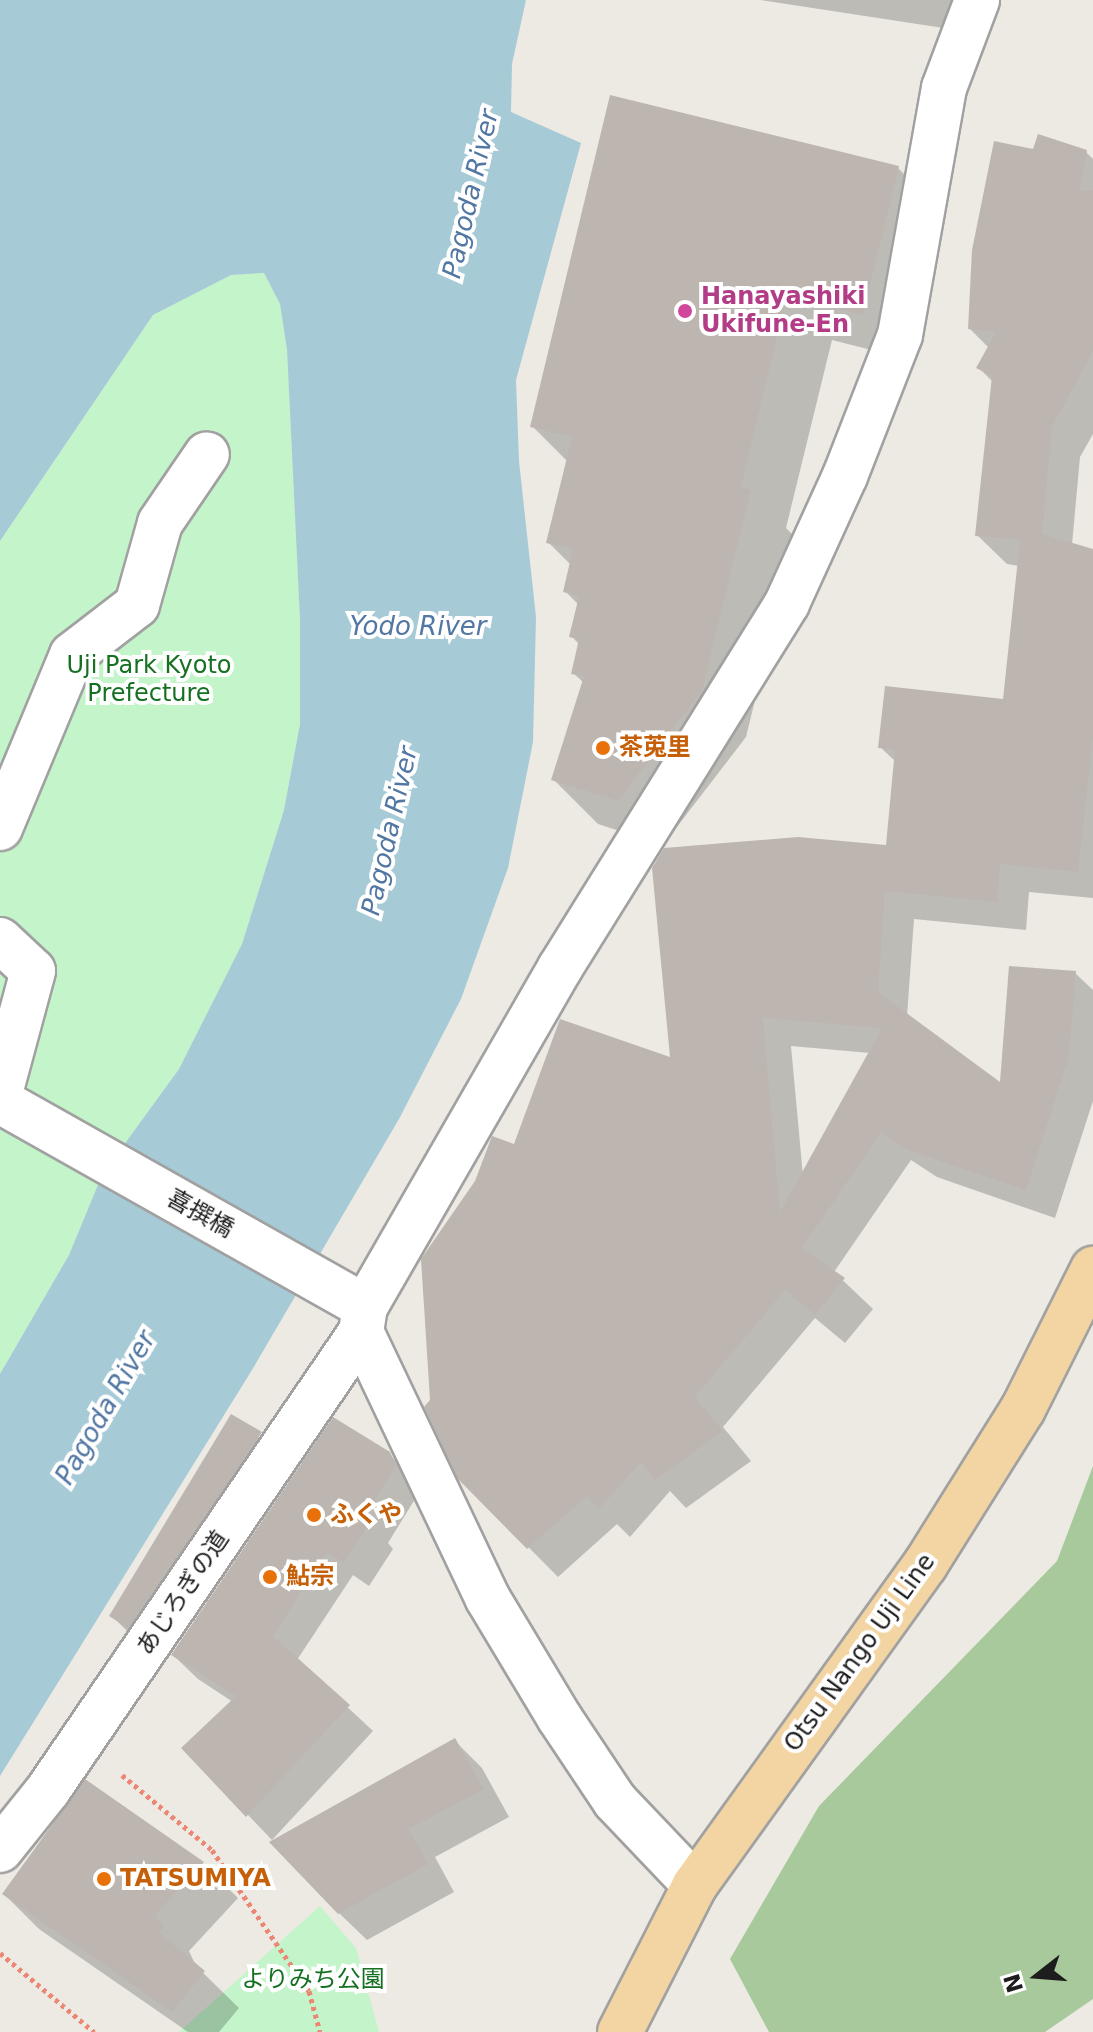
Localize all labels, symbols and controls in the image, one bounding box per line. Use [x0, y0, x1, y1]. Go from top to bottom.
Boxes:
water label: Pagoda River [436, 107, 506, 281]
place label: Hanayashiki Ukifune-En [701, 283, 865, 339]
marker: Hanayashiki Ukifune-En [676, 302, 694, 320]
water label: Yodo River [350, 611, 486, 643]
park label: Uji Park Kyoto Prefecture [66, 652, 232, 708]
place label: 茶莵里 [619, 734, 691, 762]
marker: 茶莵里 [594, 739, 612, 757]
water label: Pagoda River [355, 744, 425, 918]
street label: 喜撰橋 [162, 1184, 238, 1244]
water label: Pagoda River [49, 1326, 163, 1490]
place label: ふくや [330, 1501, 402, 1529]
marker: ふくや [305, 1506, 323, 1524]
street label: あじろぎの道 [131, 1525, 235, 1661]
street label: Otsu Nango Uji Line [779, 1548, 941, 1758]
place label: 鮎宗 [286, 1563, 334, 1591]
marker: 鮎宗 [261, 1568, 279, 1586]
place label: TATSUMIYA [120, 1865, 271, 1893]
marker: TATSUMIYA [95, 1870, 113, 1888]
north arrow [997, 1936, 1077, 2016]
park label: よりみち公園 [241, 1966, 385, 1994]
text: N [999, 1971, 1028, 1996]

